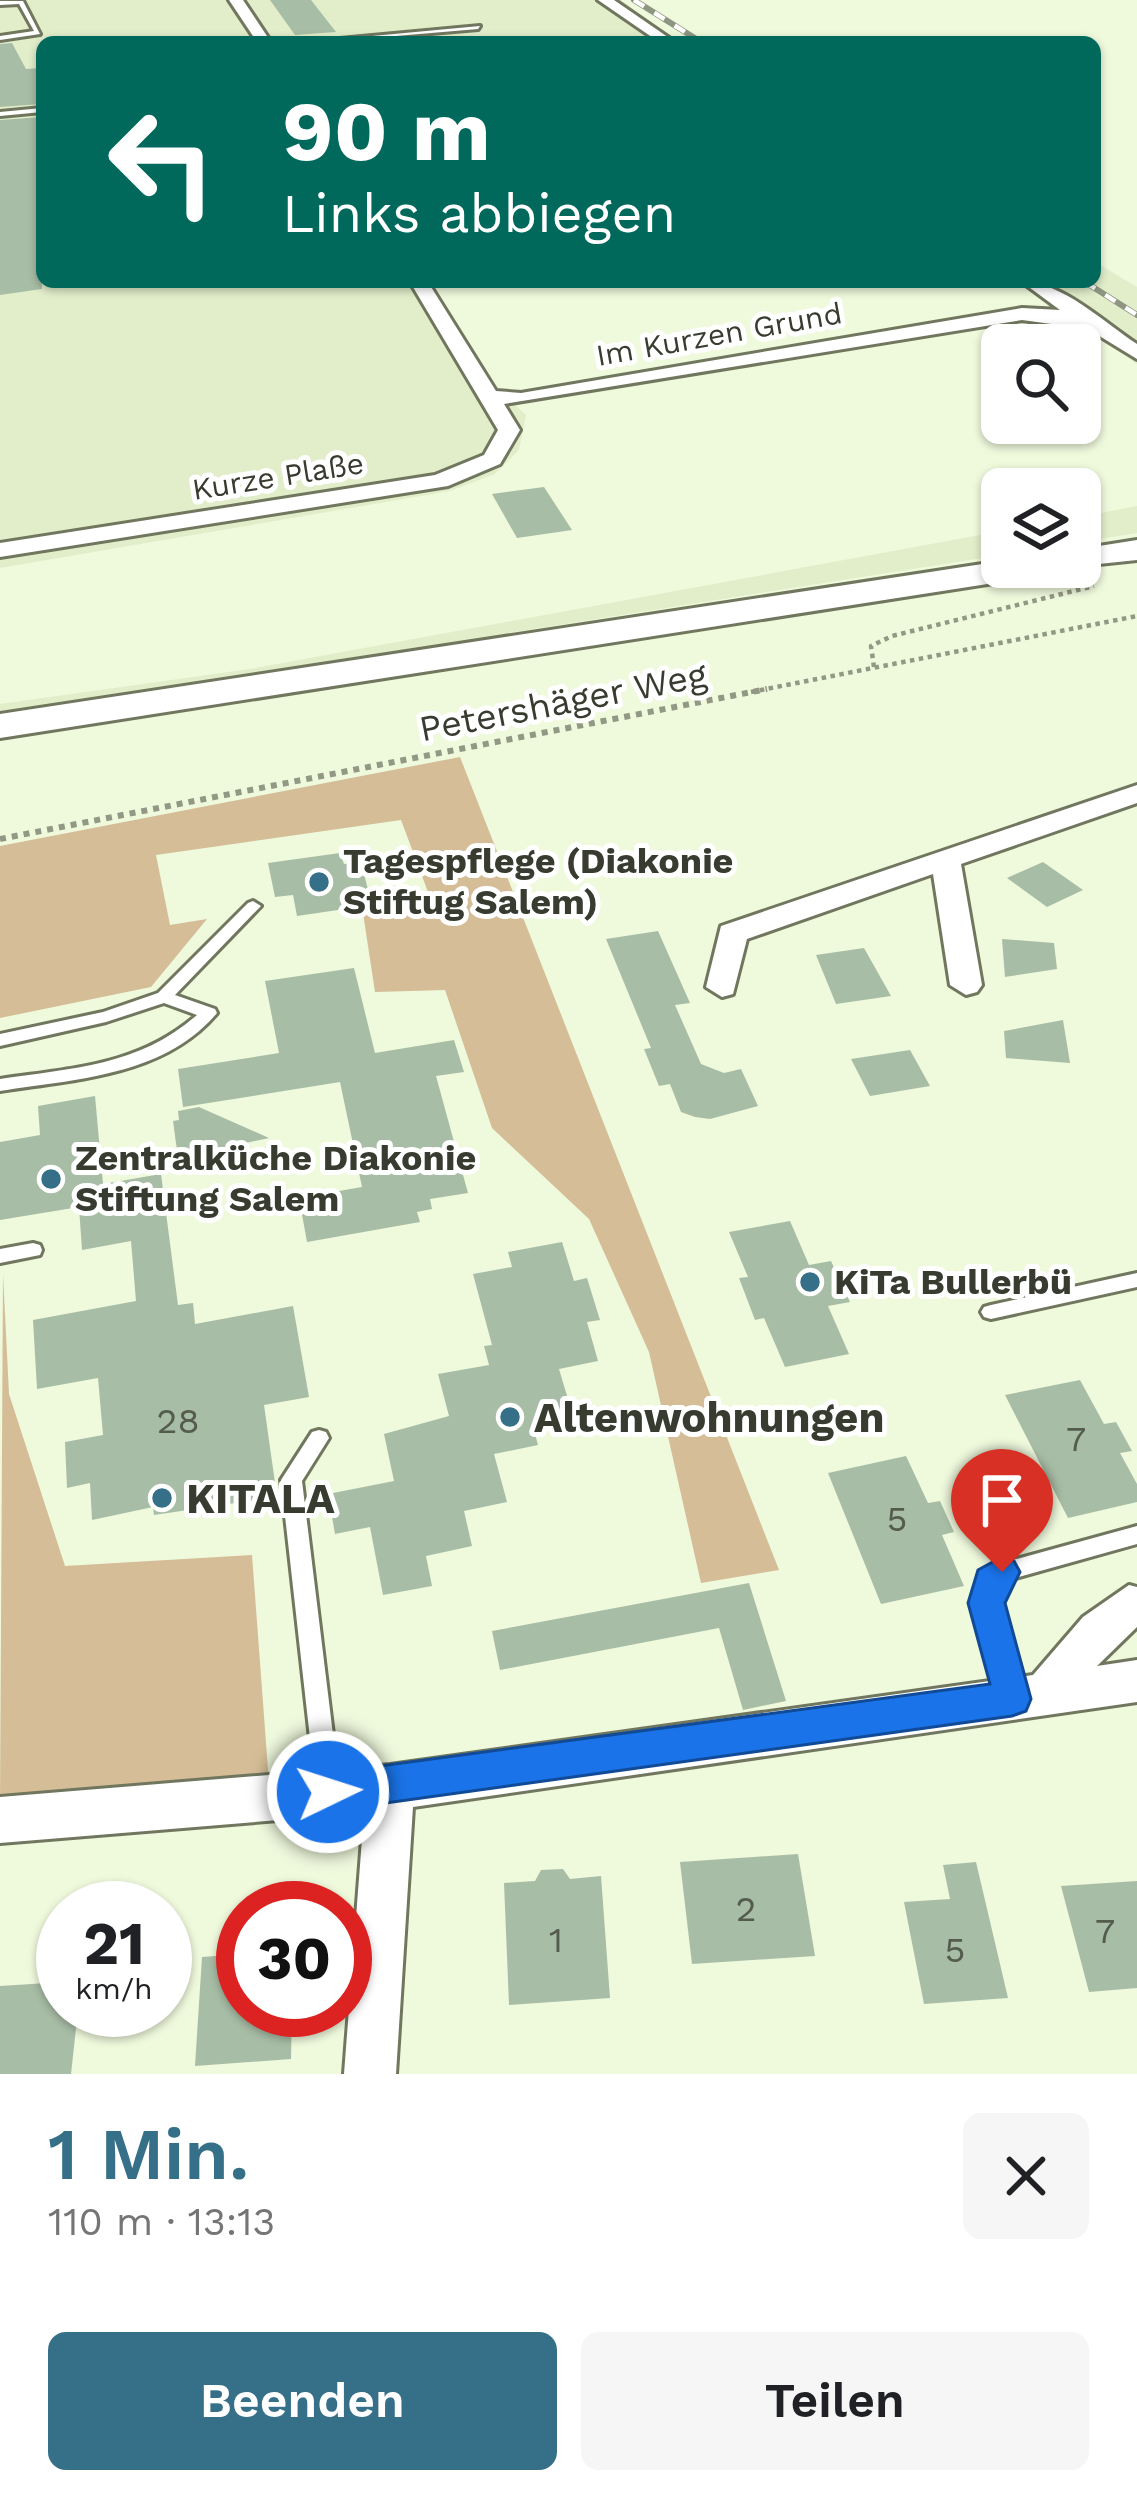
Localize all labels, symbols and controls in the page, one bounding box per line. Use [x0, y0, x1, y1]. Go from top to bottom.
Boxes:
text: 90 m [282, 82, 491, 180]
icon: left [84, 84, 240, 240]
text: Links abbiegen [282, 182, 676, 245]
street label: Im Kurzen Grund [593, 295, 845, 373]
map controls [981, 324, 1101, 588]
button: search [981, 324, 1101, 444]
street label: Kurze Plaße [190, 445, 366, 507]
button: layers [981, 468, 1101, 588]
street label: Petershäger Weg [416, 653, 711, 750]
place label: Tagespflege (Diakonie Stiftug Salem) [343, 840, 733, 923]
marker: Tagespflege (Diakonie Stiftug Salem) [306, 869, 332, 895]
place label: Zentralküche Diakonie Stiftung Salem [75, 1137, 476, 1220]
marker: Zentralküche Diakonie Stiftung Salem [38, 1166, 64, 1192]
place label: KiTa Bullerbü [834, 1261, 1072, 1303]
marker: KiTa Bullerbü [797, 1269, 823, 1295]
place label: Altenwohnungen [534, 1393, 884, 1442]
house number: 28 [156, 1400, 200, 1442]
marker: Altenwohnungen [497, 1404, 523, 1430]
house number: 7 [1066, 1418, 1086, 1460]
pin [951, 1449, 1053, 1572]
icon: arrive [969, 1467, 1035, 1533]
place label: KITALA [186, 1474, 335, 1523]
marker: KITALA [149, 1485, 175, 1511]
house number: 5 [887, 1498, 907, 1540]
position arrow [265, 1729, 391, 1855]
speed limit sign: 30 [216, 1881, 372, 2037]
house number: 2 [736, 1888, 757, 1930]
text: 21 [83, 1908, 145, 1979]
house number: 7 [1095, 1910, 1115, 1952]
house number: 1 [549, 1919, 563, 1961]
house number: 5 [945, 1929, 965, 1971]
text: km/h [75, 1971, 153, 2006]
text: 1 Min. [48, 2112, 249, 2196]
button: close [963, 2113, 1089, 2239]
text: 110 m · 13:13 [48, 2199, 275, 2244]
button: Beenden [48, 2332, 557, 2470]
button: Teilen [581, 2332, 1089, 2470]

